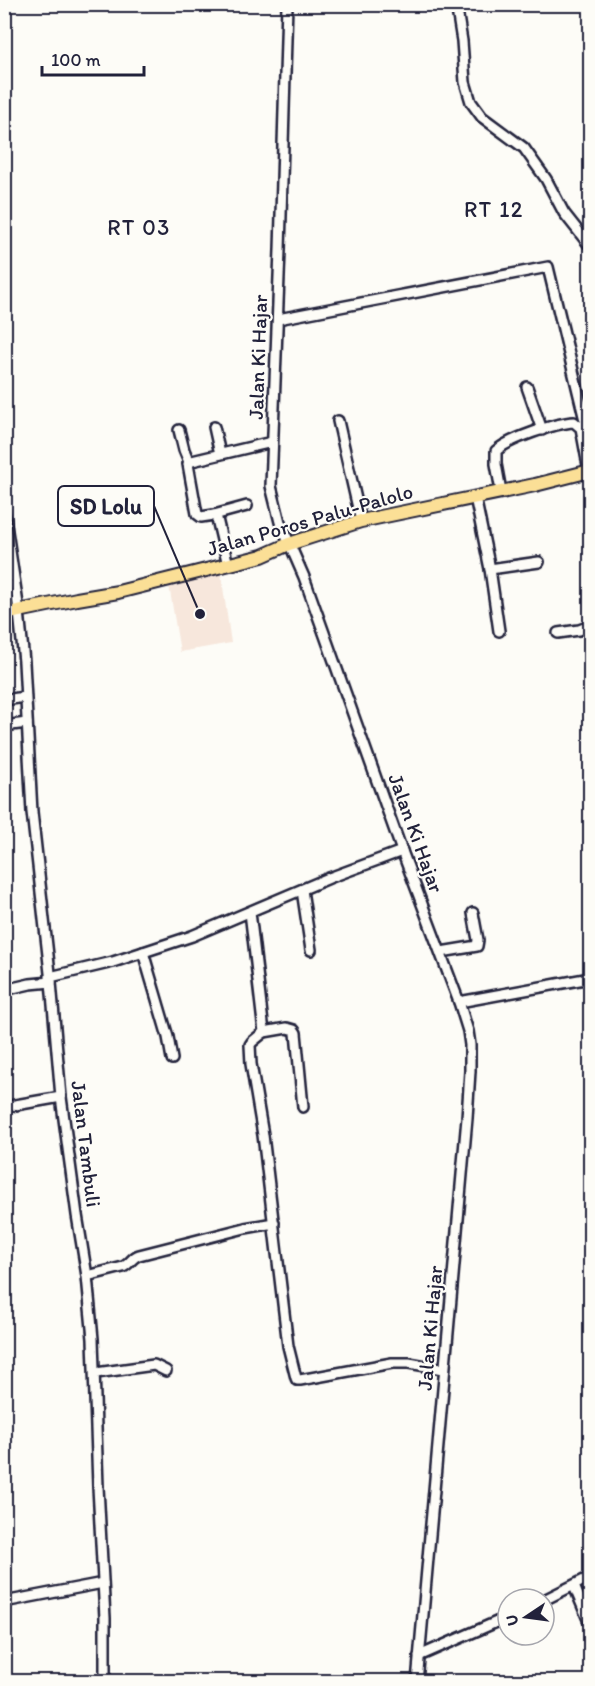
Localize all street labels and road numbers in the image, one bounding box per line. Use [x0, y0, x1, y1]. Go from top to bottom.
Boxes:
street label: Jalan Ki Hajar [243, 294, 272, 420]
street label: Jalan Poros Palu-Palolo [204, 478, 416, 561]
street label: Jalan Ki Hajar [383, 770, 450, 896]
street label: Jalan Tambuli [66, 1079, 107, 1209]
street label: Jalan Ki Hajar [412, 1264, 447, 1391]

